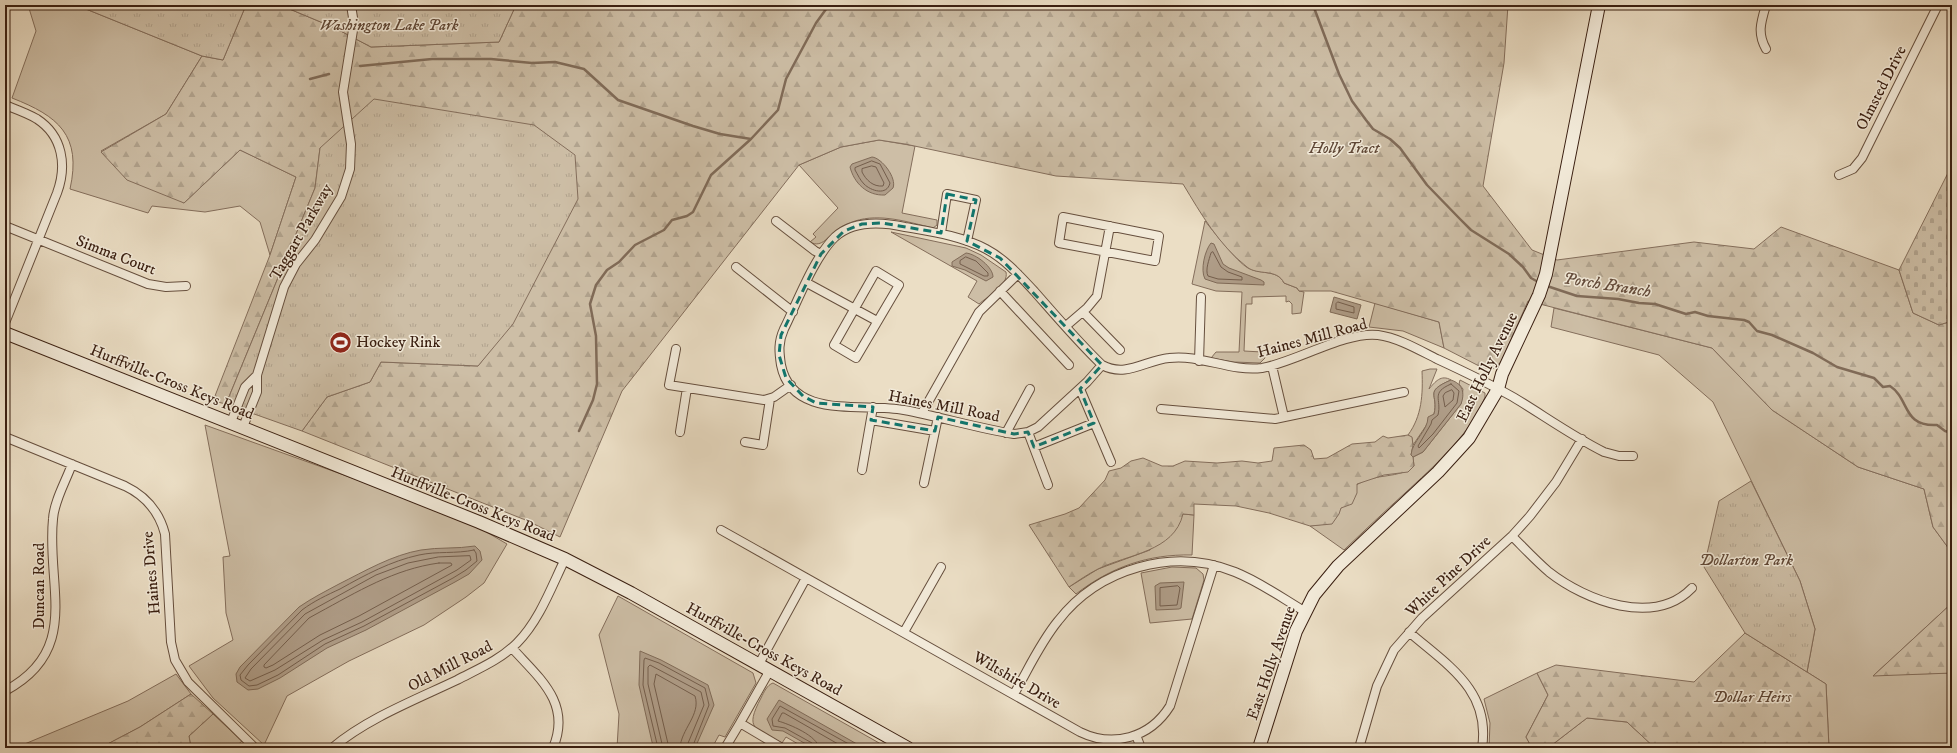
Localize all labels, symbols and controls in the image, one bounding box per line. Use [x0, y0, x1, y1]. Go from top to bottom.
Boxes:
park label: Washington Lake Park [320, 15, 459, 35]
street label: Olmsted Drive [1851, 42, 1911, 134]
park label: Holly Tract [1308, 138, 1380, 158]
street label: Taggart Parkway [265, 180, 337, 284]
street label: Simma Court [73, 231, 159, 279]
water label: Porch Branch [1562, 267, 1653, 303]
street label: East Holly Avenue [1452, 309, 1522, 425]
street label: Haines Mill Road [1255, 314, 1369, 362]
sports icon: Hockey Rink [328, 329, 354, 355]
place label: Hockey Rink [356, 332, 440, 352]
street label: Hurffville-Cross Keys Road [87, 340, 257, 424]
street label: Haines Mill Road [887, 385, 1001, 427]
street label: Hurffville-Cross Keys Road [388, 462, 558, 546]
street label: Haines Drive [137, 530, 165, 616]
street label: White Pine Drive [1400, 531, 1495, 622]
street label: Duncan Road [29, 543, 49, 629]
park label: Dollarton Park [1699, 550, 1793, 570]
street label: Hurffville-Cross Keys Road [683, 598, 845, 700]
street label: East Holly Avenue [1242, 603, 1300, 723]
street label: Old Mill Road [404, 636, 496, 696]
street label: Wiltshire Drive [969, 646, 1065, 713]
park label: Dollar Heirs [1713, 687, 1792, 707]

